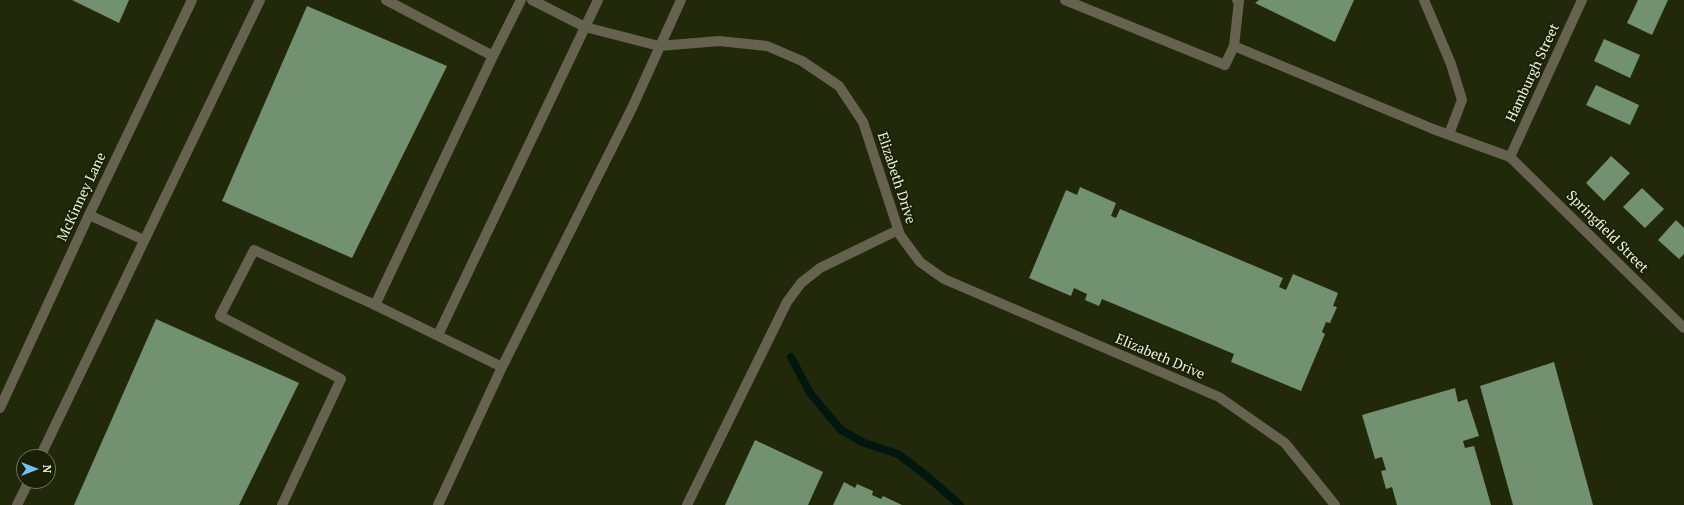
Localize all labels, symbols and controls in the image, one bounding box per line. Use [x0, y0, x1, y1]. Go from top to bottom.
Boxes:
street label: Hamburgh Street [1503, 21, 1563, 125]
street label: Elizabeth Drive [873, 130, 919, 226]
street label: McKinney Lane [54, 150, 110, 244]
street label: Springfield Street [1563, 188, 1651, 276]
street label: Elizabeth Drive [1113, 331, 1207, 383]
north arrow [16, 449, 56, 489]
text: N [40, 465, 54, 473]

